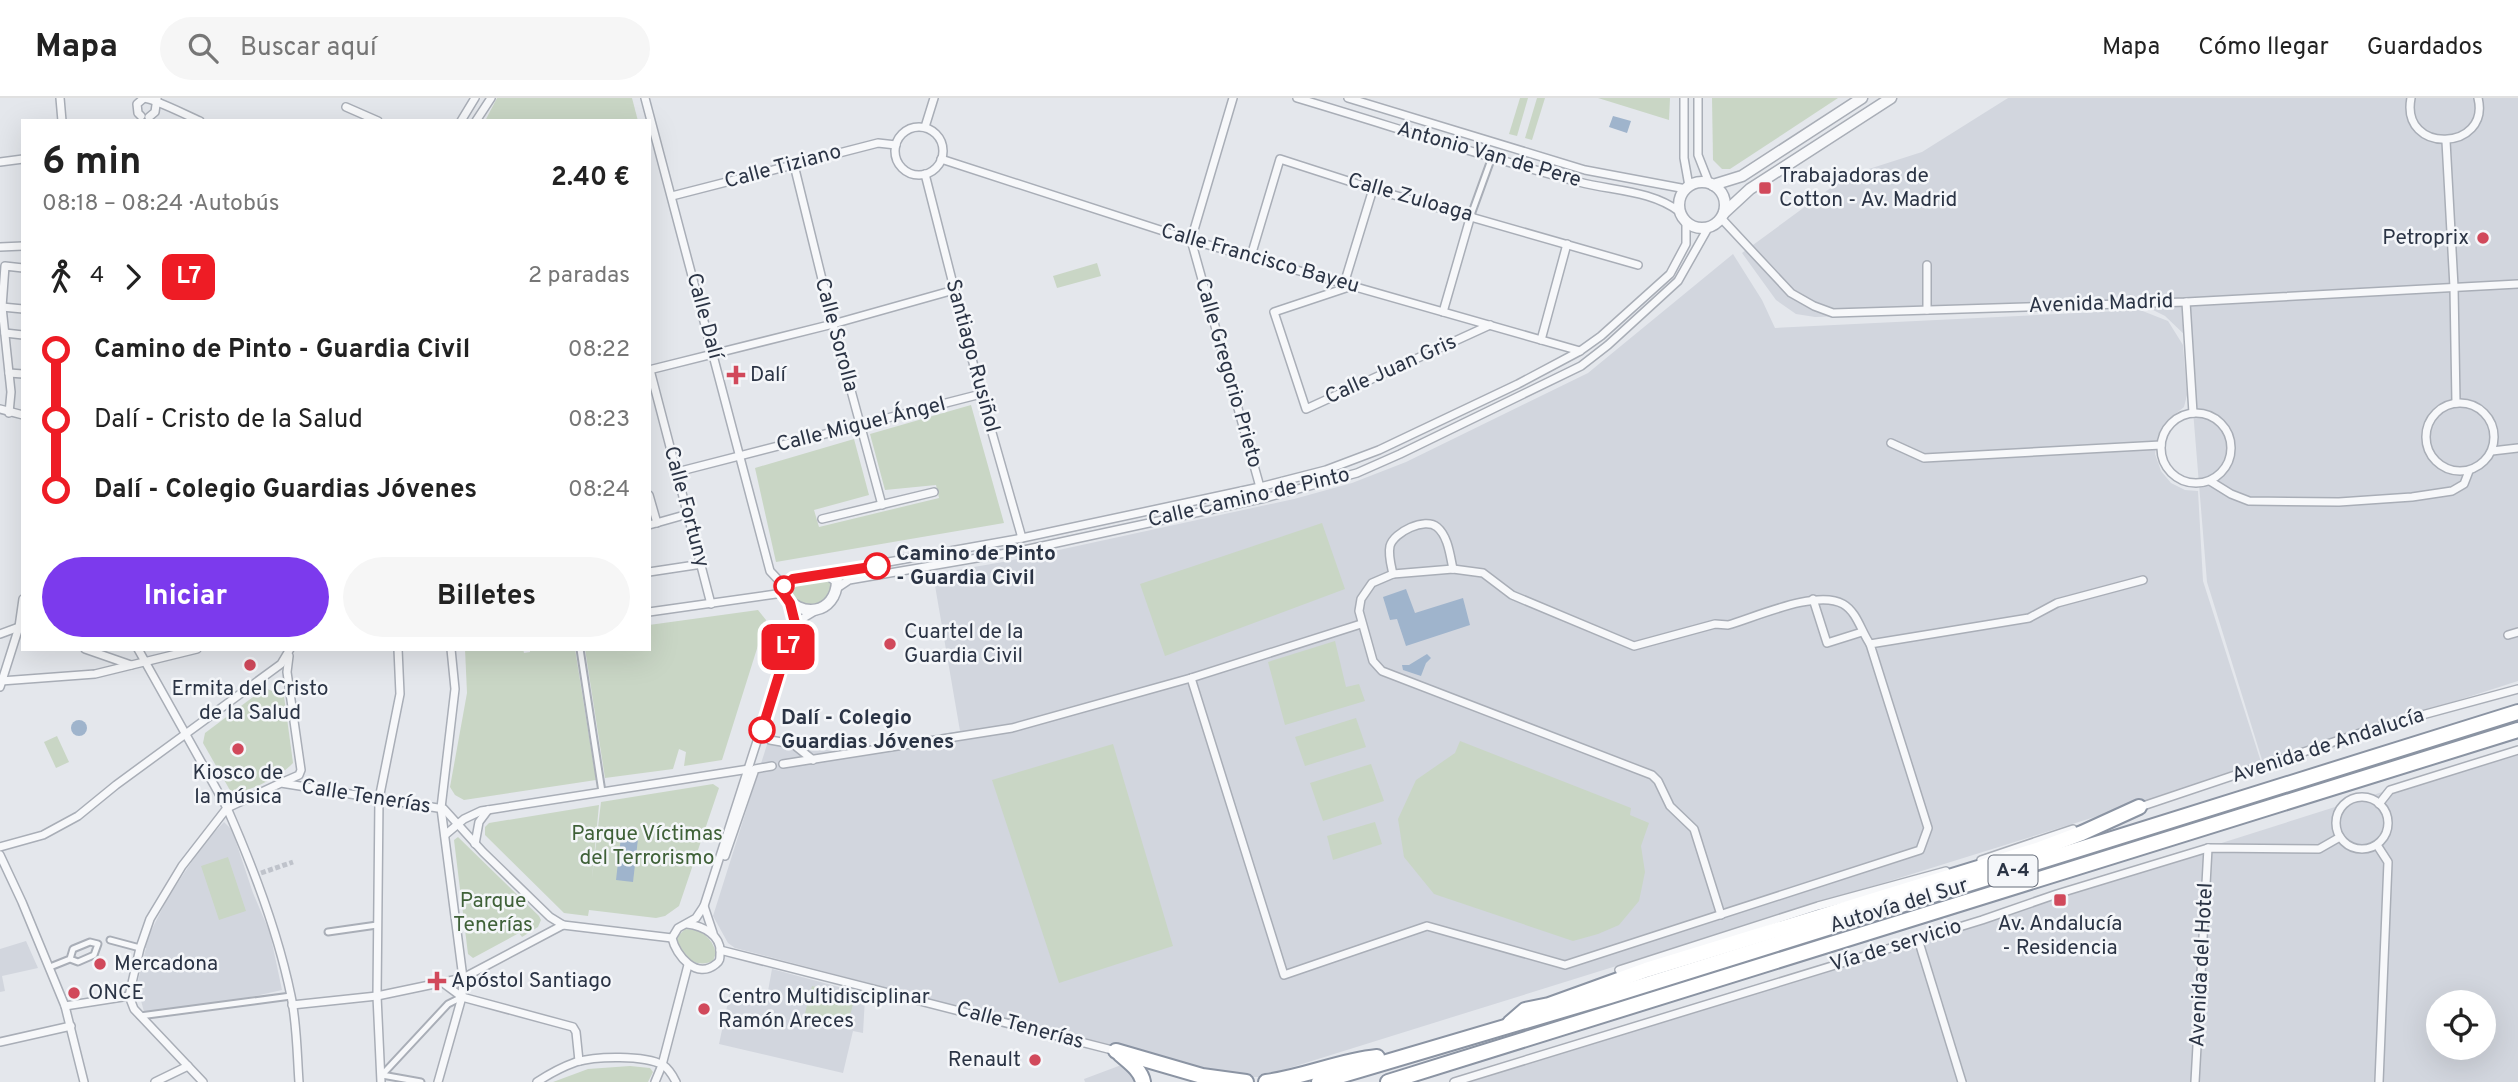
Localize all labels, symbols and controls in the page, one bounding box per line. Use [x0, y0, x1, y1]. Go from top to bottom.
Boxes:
search box [160, 17, 650, 80]
text: Mapa [35, 27, 118, 69]
icon: search [184, 29, 222, 67]
text: Buscar aquí [240, 32, 377, 65]
text: Mapa [2102, 33, 2160, 63]
text: Cómo llegar [2198, 33, 2329, 63]
text: Guardados [2367, 33, 2483, 63]
street label: Antonio Van de Pere [1394, 116, 1584, 194]
street label: Calle Tiziano [722, 138, 844, 196]
text: 6 min [42, 139, 141, 188]
text: 2.40 € [551, 162, 630, 195]
place label: Trabajadoras de Cotton - Av. Madrid [1779, 163, 1957, 214]
street label: Calle Zuloaga [1344, 167, 1476, 229]
marker: Trabajadoras de Cotton - Av. Madrid [1757, 180, 1773, 196]
text: 08:18 – 08:24 · Autobús [42, 190, 280, 219]
street label: Calle Francisco Bayeu [1158, 218, 1362, 300]
place label: Petroprix [2382, 225, 2469, 252]
marker: Petroprix [2475, 230, 2491, 246]
icon: walk [42, 258, 80, 296]
icon: forward [114, 258, 152, 296]
text: 4 [90, 262, 104, 291]
text: L7 [176, 262, 201, 292]
text: 2 paradas [528, 262, 630, 291]
street label: Calle Dalí [680, 270, 729, 363]
street label: Calle Sorolla [808, 275, 864, 395]
street label: Calle Gregorio Prieto [1188, 275, 1268, 471]
street label: Santiago Rusiñol [939, 276, 1005, 436]
street label: Avenida Madrid [2028, 288, 2174, 320]
street label: Calle Juan Gris [1321, 329, 1461, 411]
text: Camino de Pinto - Guardia Civil [94, 334, 470, 367]
text: 08:22 [568, 336, 630, 365]
place label: Dalí [750, 362, 787, 389]
marker: Dalí [728, 367, 744, 383]
street label: Calle Miguel Ángel [773, 390, 948, 459]
text: Dalí - Cristo de la Salud [94, 404, 363, 437]
text: 08:23 [568, 406, 630, 435]
street label: Calle Fortuny [657, 443, 715, 571]
street label: Calle Camino de Pinto [1145, 462, 1353, 534]
text: Dalí - Colegio Guardias Jóvenes [94, 474, 477, 507]
text: 08:24 [568, 476, 630, 505]
place label: Camino de Pinto - Guardia Civil [896, 541, 1056, 592]
marker: Camino de Pinto - Guardia Civil [864, 553, 890, 579]
button: Iniciar [42, 557, 329, 637]
button: Billetes [343, 557, 630, 637]
unlabelled marker [774, 576, 794, 596]
place label: Cuartel de la Guardia Civil [904, 619, 1023, 670]
line badge: L7 [756, 624, 820, 670]
text: L7 [776, 632, 800, 662]
marker: Cuartel de la Guardia Civil [882, 636, 898, 652]
marker: Ermita del Cristo de la Salud [242, 657, 258, 673]
place label: Ermita del Cristo de la Salud [172, 676, 328, 727]
street label: Avenida de Andalucía [2228, 702, 2428, 790]
place label: Dalí - Colegio Guardias Jóvenes [781, 705, 954, 756]
marker: Dalí - Colegio Guardias Jóvenes [749, 717, 775, 743]
marker: Kiosco de la música [230, 741, 246, 757]
place label: Kiosco de la música [193, 760, 283, 811]
street label: Calle Tenerías [299, 773, 433, 821]
park label: Parque Víctimas del Terrorismo [571, 821, 723, 872]
road number: A-4 [1988, 856, 2038, 886]
street label: Autovía del Sur [1826, 872, 1972, 940]
street label: Avenida del Hotel [2184, 882, 2220, 1048]
park label: Parque Tenerías [453, 888, 533, 939]
marker: Av. Andalucía - Residencia [2052, 892, 2068, 908]
place label: Av. Andalucía - Residencia [1998, 911, 2122, 962]
street label: Vía de servicio [1827, 913, 1965, 979]
place label: Mercadona [114, 951, 218, 978]
marker: Mercadona [92, 956, 108, 972]
place label: Apóstol Santiago [451, 968, 612, 995]
marker: Apóstol Santiago [429, 973, 445, 989]
place label: ONCE [88, 980, 144, 1007]
place label: Centro Multidisciplinar Ramón Areces [718, 984, 930, 1035]
marker: ONCE [66, 985, 82, 1001]
map controls [2426, 990, 2496, 1060]
button: locate [2426, 990, 2496, 1060]
street label: Calle Tenerías [953, 996, 1087, 1056]
marker: Centro Multidisciplinar Ramón Areces [696, 1001, 712, 1017]
place label: Renault [948, 1047, 1021, 1074]
marker: Renault [1027, 1052, 1043, 1068]

